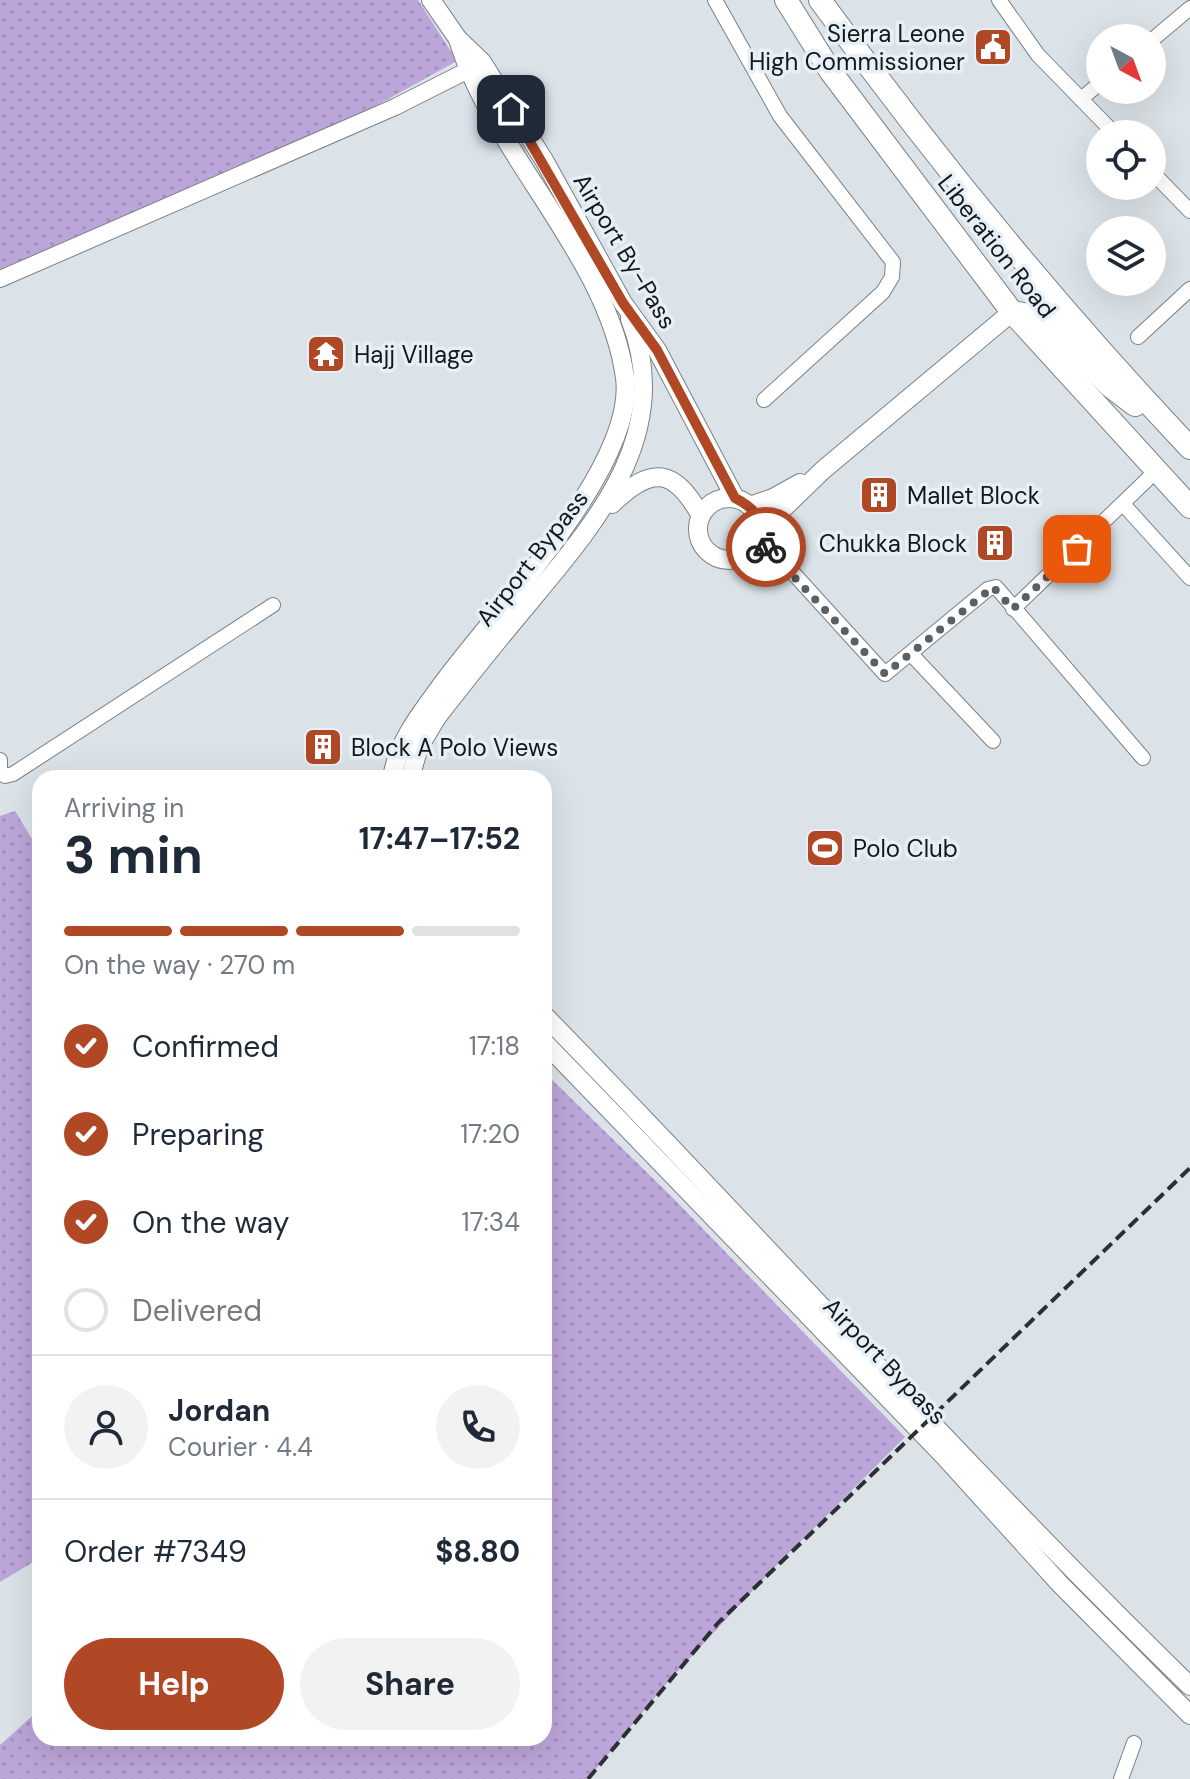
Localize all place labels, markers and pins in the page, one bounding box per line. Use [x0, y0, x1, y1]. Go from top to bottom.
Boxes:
place label: Sierra Leone High Commissioner [749, 18, 965, 77]
public building icon: Sierra Leone High Commissioner [972, 26, 1014, 68]
pin [477, 75, 545, 143]
temple icon: Hajj Village [305, 333, 347, 375]
place label: Hajj Village [354, 339, 474, 370]
building icon: Mallet Block [858, 474, 900, 516]
place label: Mallet Block [907, 480, 1040, 511]
pin [1043, 515, 1111, 583]
building icon: Chukka Block [974, 522, 1016, 564]
place label: Chukka Block [819, 528, 967, 559]
building icon: Block A Polo Views [302, 726, 344, 768]
place label: Block A Polo Views [351, 732, 558, 763]
sports icon: Polo Club [804, 827, 846, 869]
place label: Polo Club [853, 833, 958, 864]

